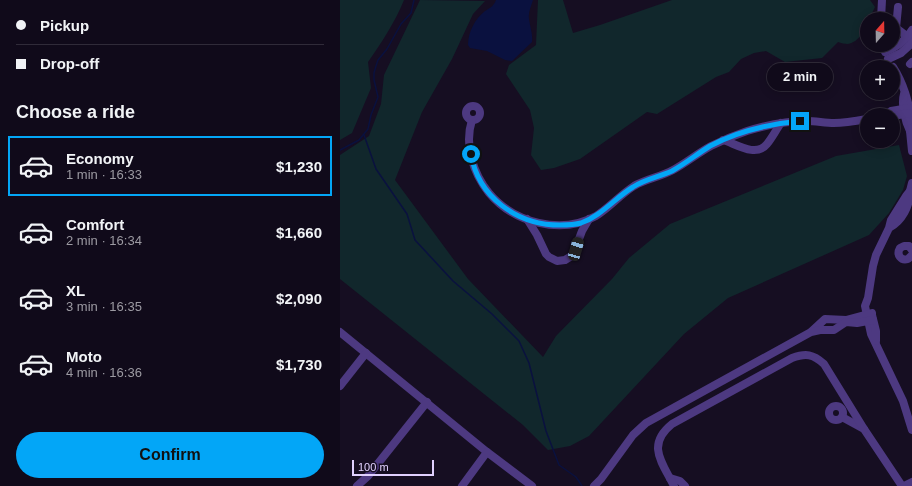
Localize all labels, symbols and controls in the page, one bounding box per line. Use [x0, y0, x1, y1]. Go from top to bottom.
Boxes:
north arrow [860, 12, 900, 52]
map controls [860, 12, 900, 148]
text: Pickup [40, 17, 89, 34]
text: Drop-off [40, 55, 99, 72]
button: + [860, 60, 900, 100]
callout: 2 min [767, 63, 833, 91]
text: 2 min [783, 69, 817, 84]
text: Choose a ride [16, 102, 135, 122]
button: − [860, 108, 900, 148]
route end [791, 112, 809, 130]
route start [462, 145, 480, 163]
icon: car [18, 148, 54, 184]
text: Economy [66, 150, 134, 167]
text: $1,230 [276, 158, 322, 175]
text: 1 min · 16:33 [66, 167, 142, 182]
icon: car [18, 214, 54, 250]
text: Comfort [66, 216, 124, 233]
text: $1,660 [276, 224, 322, 241]
text: 2 min · 16:34 [66, 233, 142, 248]
car [567, 236, 585, 262]
icon: car [18, 280, 54, 316]
text: XL [66, 282, 85, 299]
text: $2,090 [276, 290, 322, 307]
text: 3 min · 16:35 [66, 299, 142, 314]
icon: car [18, 346, 54, 382]
text: Moto [66, 348, 102, 365]
text: $1,730 [276, 356, 322, 373]
text: 4 min · 16:36 [66, 365, 142, 380]
button: Confirm [16, 432, 324, 478]
scale bar [352, 458, 434, 477]
text: 100 m [358, 461, 389, 473]

